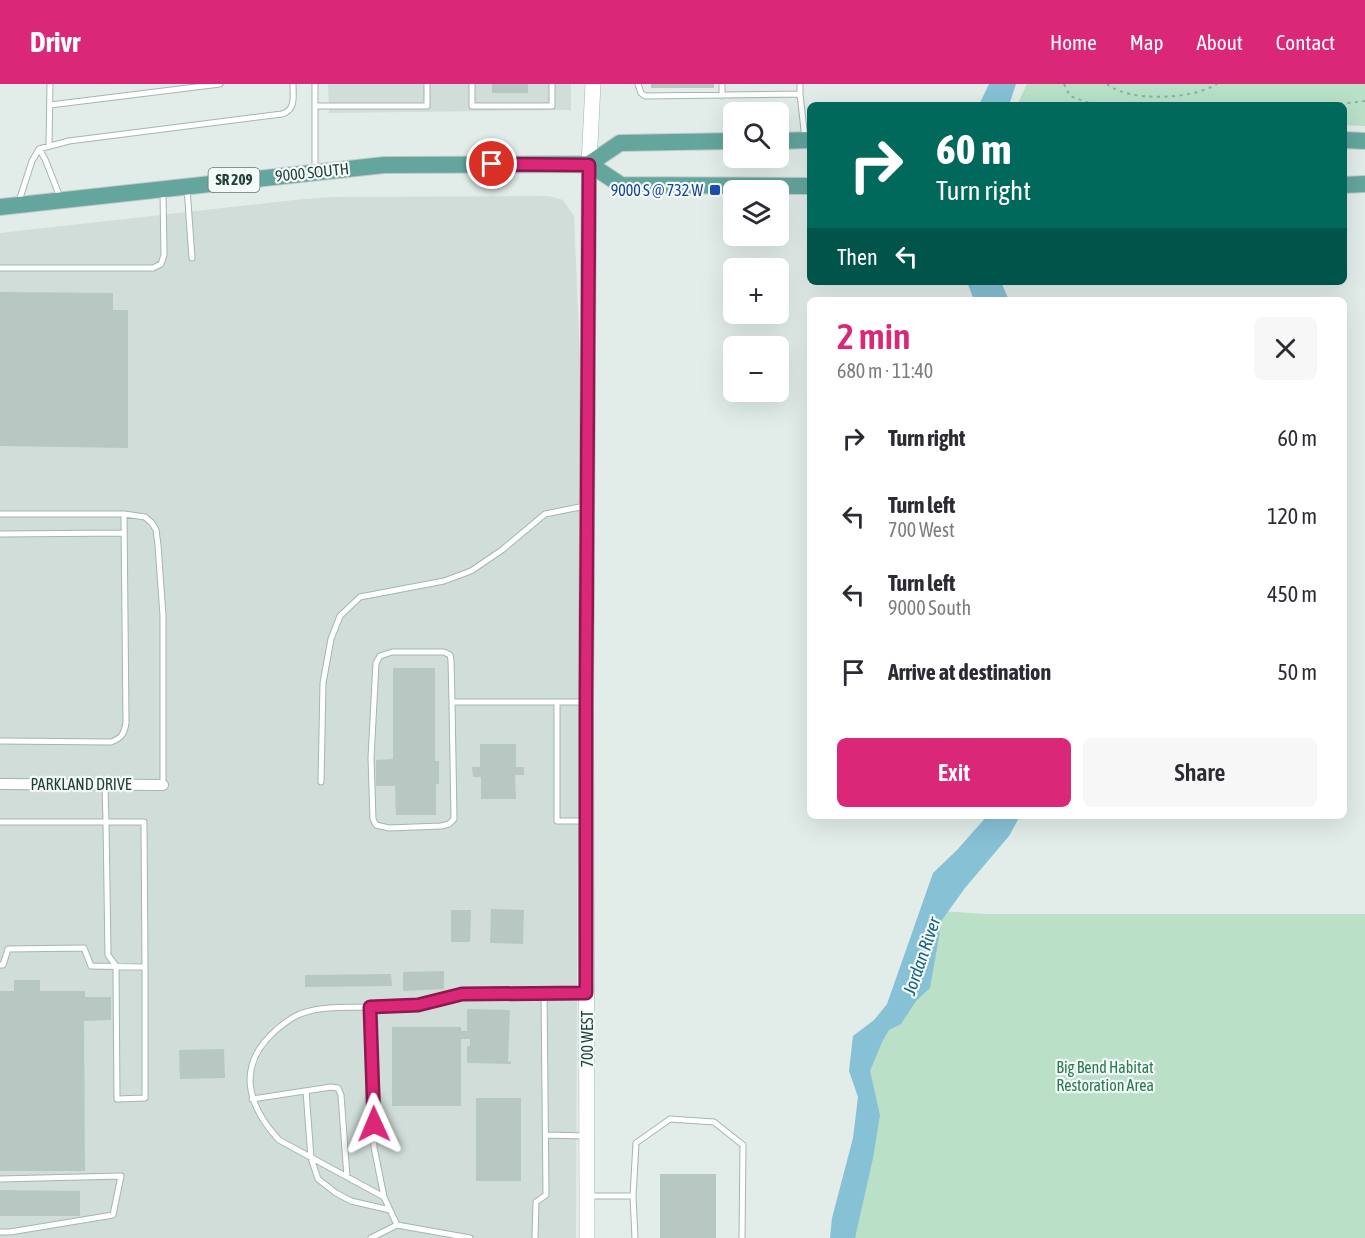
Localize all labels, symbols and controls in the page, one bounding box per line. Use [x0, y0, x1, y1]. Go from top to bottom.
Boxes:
text: Drivr [30, 26, 80, 58]
text: Home [1050, 30, 1097, 54]
text: Map [1130, 30, 1164, 54]
text: About [1197, 30, 1243, 54]
text: Contact [1276, 30, 1335, 54]
map controls [723, 102, 789, 402]
button: search [723, 102, 789, 168]
text: 60 m [936, 125, 1011, 173]
icon: right [837, 126, 915, 204]
pin [466, 138, 517, 189]
icon: arrive [475, 147, 508, 180]
street label: 9000 SOUTH [274, 159, 350, 185]
road number: SR 209 [208, 168, 260, 192]
text: Turn right [936, 175, 1031, 206]
button: layers [723, 180, 789, 246]
place label: 9000 S @ 732 W [611, 181, 703, 199]
marker: 9000 S @ 732 W [708, 183, 722, 197]
icon: left [890, 240, 923, 273]
text: Then [837, 244, 878, 270]
button: + [723, 258, 789, 324]
text: 2 min [837, 315, 911, 357]
button: close [1254, 317, 1317, 380]
button: − [723, 336, 789, 402]
text: 680 m · 11:40 [837, 359, 933, 382]
icon: right [837, 422, 870, 455]
text: Turn right [888, 425, 965, 451]
text: 60 m [1277, 425, 1317, 451]
text: Turn left [888, 492, 955, 518]
icon: left [837, 500, 870, 533]
text: 120 m [1267, 503, 1317, 529]
text: 700 West [888, 518, 955, 541]
text: Turn left [888, 570, 955, 596]
icon: left [837, 578, 870, 611]
text: 450 m [1267, 581, 1317, 607]
text: 9000 South [888, 596, 971, 619]
icon: arrive [837, 656, 870, 689]
text: Arrive at destination [888, 659, 1051, 685]
text: 50 m [1277, 659, 1317, 685]
button: Exit [837, 738, 1071, 807]
button: Share [1083, 738, 1317, 807]
street label: PARKLAND DRIVE [30, 775, 132, 793]
water label: Jordan River [898, 914, 945, 998]
street label: 700 WEST [578, 1011, 596, 1067]
park label: Big Bend Habitat Restoration Area [1056, 1058, 1154, 1094]
position arrow [342, 1092, 406, 1156]

